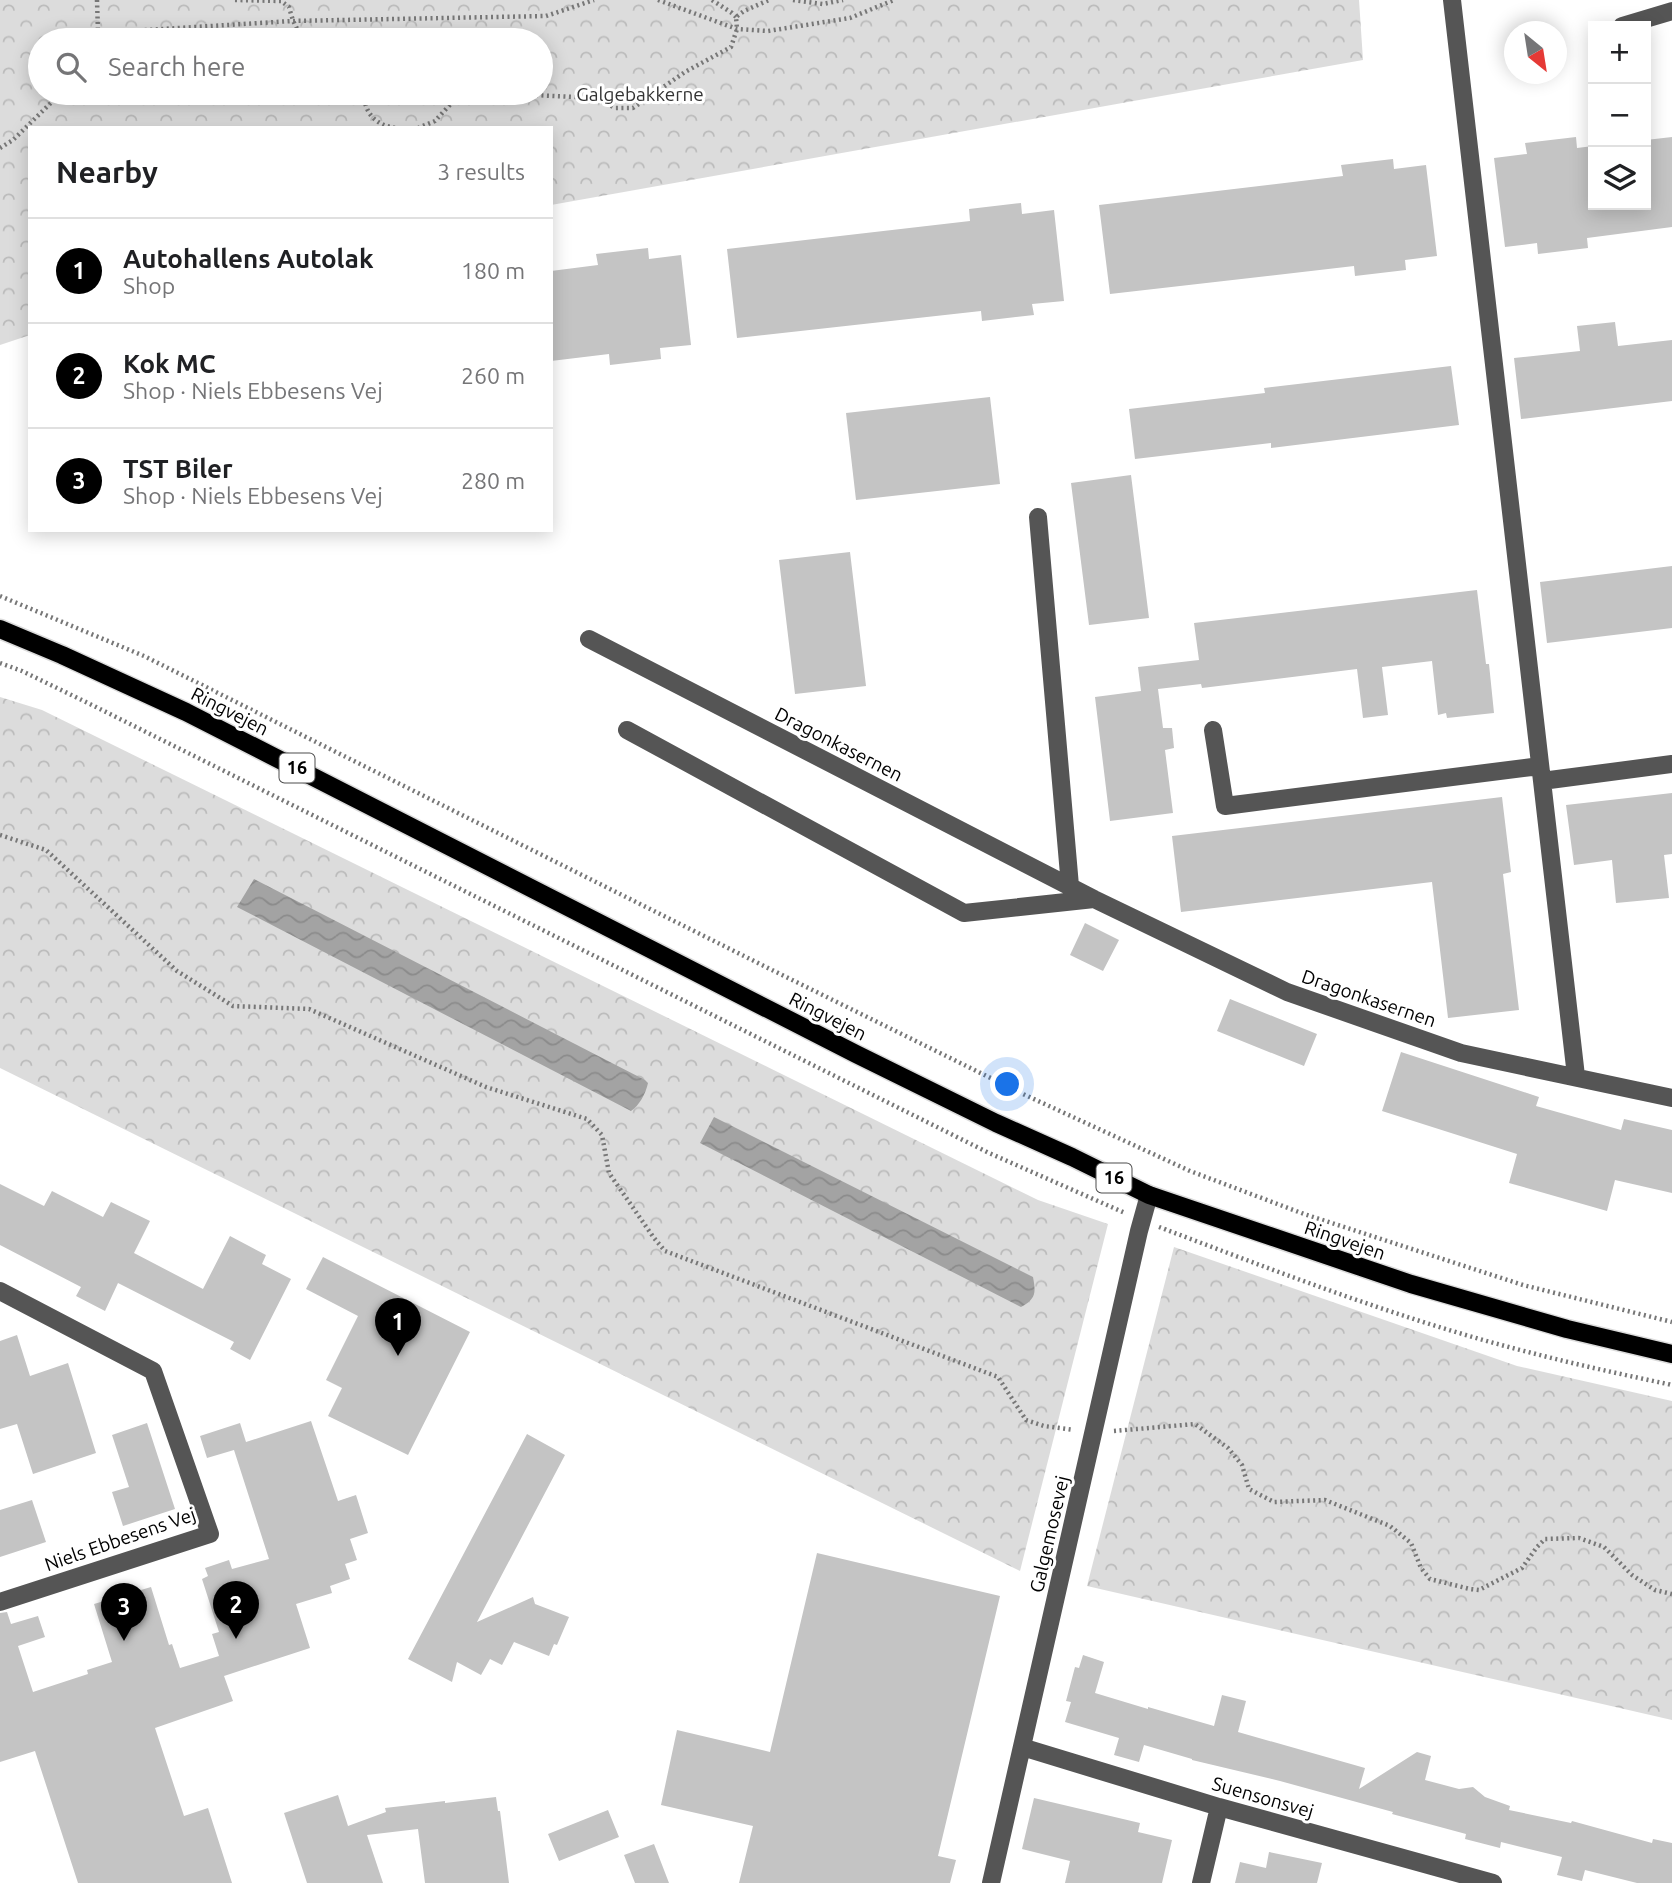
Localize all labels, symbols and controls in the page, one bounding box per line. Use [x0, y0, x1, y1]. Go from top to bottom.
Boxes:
north arrow [1504, 21, 1567, 84]
map controls [1588, 21, 1651, 210]
button: + [1588, 21, 1651, 84]
search box [28, 28, 553, 105]
icon: search [52, 48, 90, 86]
text: Search here [108, 52, 245, 81]
park label: Galgebakkerne [576, 83, 704, 105]
button: − [1588, 84, 1651, 147]
button: layers [1588, 147, 1651, 210]
text: Nearby [56, 155, 158, 189]
text: 3 results [437, 159, 525, 184]
text: Autohallens Autolak [123, 244, 373, 273]
text: 1 [73, 258, 85, 283]
text: 180 m [461, 258, 525, 283]
text: Shop [123, 273, 175, 298]
text: Kok MC [123, 349, 216, 378]
text: 2 [73, 363, 85, 388]
text: 260 m [461, 363, 525, 388]
text: Shop · Niels Ebbesens Vej [123, 378, 383, 403]
text: TST Biler [123, 454, 233, 483]
text: 3 [73, 468, 85, 493]
text: 280 m [461, 468, 525, 493]
text: Shop · Niels Ebbesens Vej [123, 483, 383, 508]
street label: Ringvejen [188, 682, 272, 740]
street label: Dragonkasernen [771, 702, 907, 786]
road number: 16 [280, 754, 314, 782]
street label: Dragonkasernen [1299, 965, 1439, 1031]
street label: Ringvejen [786, 987, 870, 1045]
your location [990, 1067, 1024, 1101]
road number: 16 [1096, 1163, 1132, 1192]
street label: Ringvejen [1302, 1216, 1388, 1264]
pin: 1 [375, 1298, 421, 1356]
street label: Galgemosevej [1025, 1473, 1073, 1595]
street label: Niels Ebbesens Vej [42, 1503, 198, 1575]
pin: 2 [213, 1581, 259, 1639]
pin: 3 [101, 1583, 147, 1641]
street label: Suensonsvej [1210, 1772, 1316, 1822]

